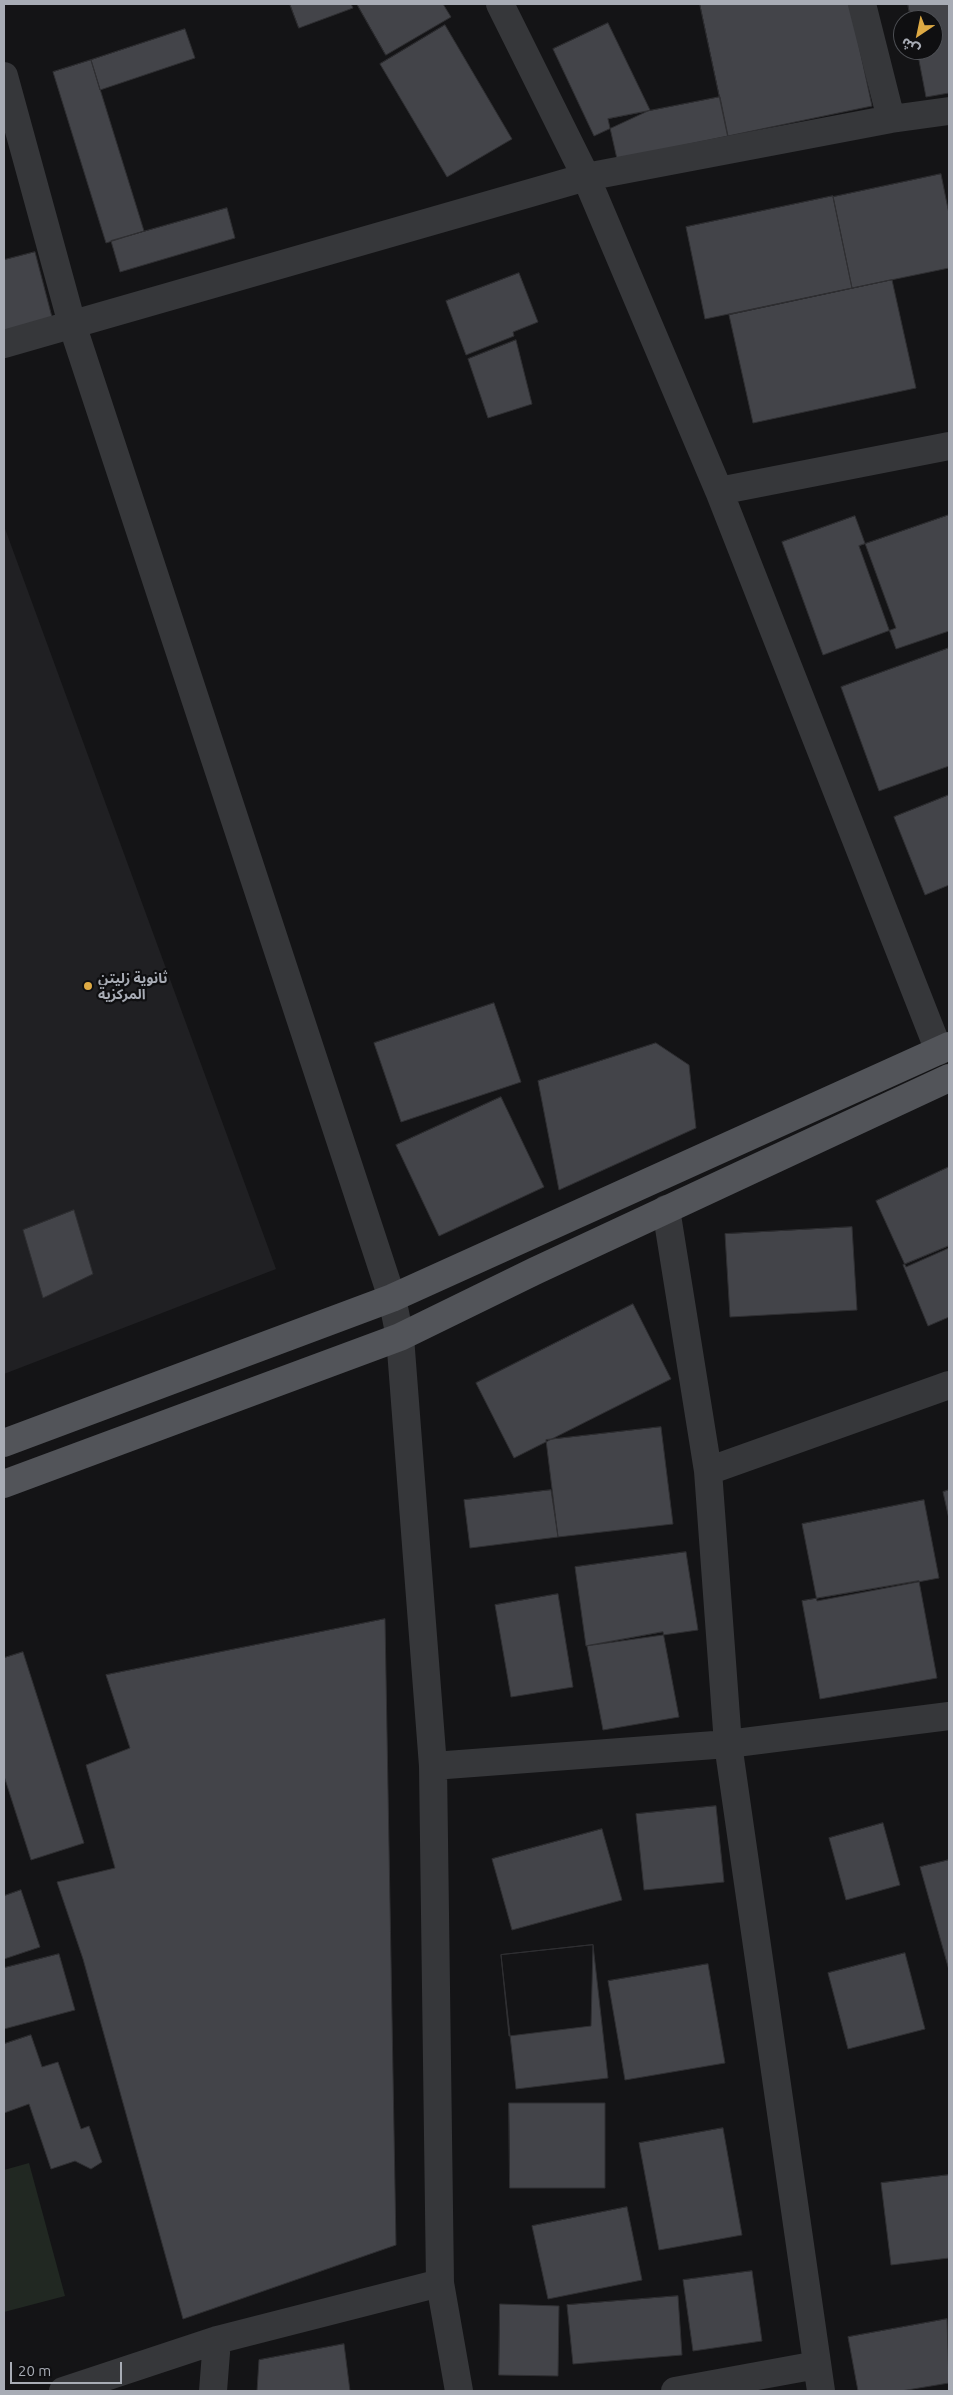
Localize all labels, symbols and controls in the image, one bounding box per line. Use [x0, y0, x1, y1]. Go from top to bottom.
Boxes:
north arrow [893, 10, 943, 60]
text: ش [898, 35, 923, 59]
place label: ثانوية زليتن المركزية [98, 970, 168, 1002]
marker: ثانوية زليتن المركزية [82, 980, 94, 992]
scale bar [12, 2352, 125, 2384]
text: 20 m [18, 2362, 51, 2379]

